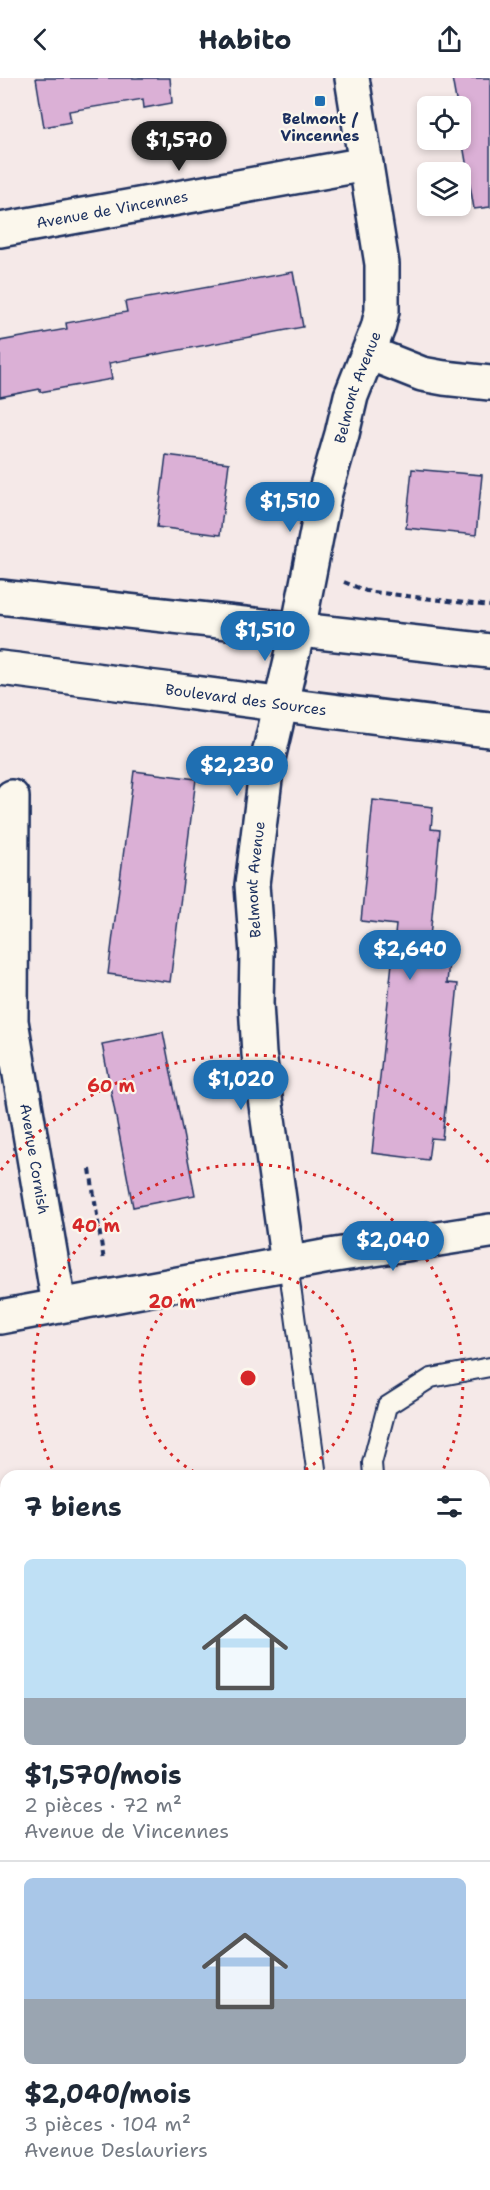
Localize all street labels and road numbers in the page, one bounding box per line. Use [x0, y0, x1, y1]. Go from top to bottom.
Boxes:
street label: Avenue de Vincennes [35, 186, 190, 233]
street label: Belmont Avenue [330, 328, 386, 446]
street label: Boulevard des Sources [164, 679, 328, 720]
street label: Belmont Avenue [242, 820, 270, 938]
street label: Avenue Cornish [15, 1102, 54, 1216]

